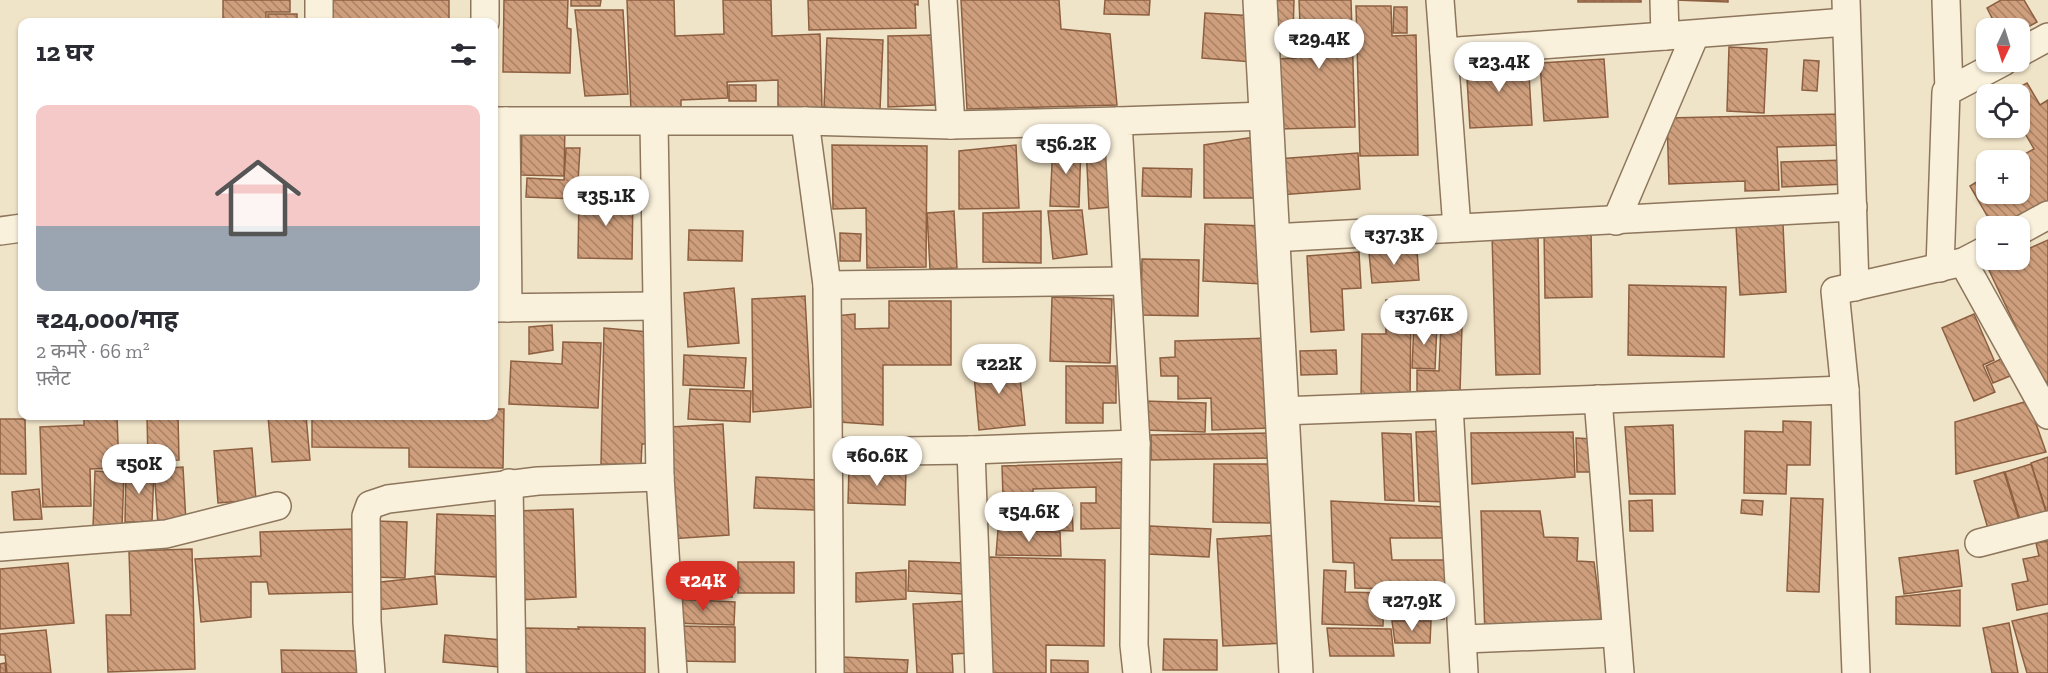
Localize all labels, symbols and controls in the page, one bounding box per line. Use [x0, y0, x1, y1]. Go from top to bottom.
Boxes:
north arrow [1976, 18, 2030, 72]
map controls [1976, 18, 2030, 270]
pin: ₹29.4K [1270, 19, 1368, 70]
text: ₹29.4K [1288, 26, 1350, 50]
text: 12 घर [36, 36, 94, 68]
icon: filters [447, 38, 480, 71]
pin: ₹23.4K [1450, 42, 1548, 93]
text: ₹23.4K [1468, 49, 1530, 73]
button: locate [1976, 84, 2030, 138]
pin: ₹56.2K [1017, 124, 1115, 175]
text: ₹56.2K [1036, 131, 1096, 155]
icon: home [204, 144, 312, 252]
button: + [1976, 150, 2030, 204]
pin: ₹35.1K [557, 176, 655, 227]
text: ₹35.1K [577, 183, 635, 207]
pin: ₹37.3K [1345, 215, 1443, 266]
button: − [1976, 216, 2030, 270]
text: ₹37.3K [1364, 222, 1424, 246]
pin: ₹37.6K [1375, 295, 1473, 346]
text: ₹37.6K [1394, 302, 1454, 326]
text: ₹24,000/माह [36, 303, 178, 335]
text: 2 कमरे · 66 m² [36, 339, 150, 363]
pin: ₹22K [963, 344, 1035, 395]
text: ₹22K [976, 351, 1022, 375]
text: फ़्लैट [36, 366, 71, 390]
pin: ₹60.6K [828, 436, 926, 487]
text: ₹60.6K [846, 443, 908, 467]
pin: ₹50K [103, 444, 175, 495]
text: ₹50K [116, 451, 162, 475]
pin: ₹54.6K [980, 492, 1078, 543]
text: ₹54.6K [998, 499, 1060, 523]
pin: ₹24K [667, 561, 739, 612]
text: ₹24K [680, 568, 726, 592]
pin: ₹27.9K [1363, 581, 1461, 632]
text: ₹27.9K [1382, 588, 1442, 612]

